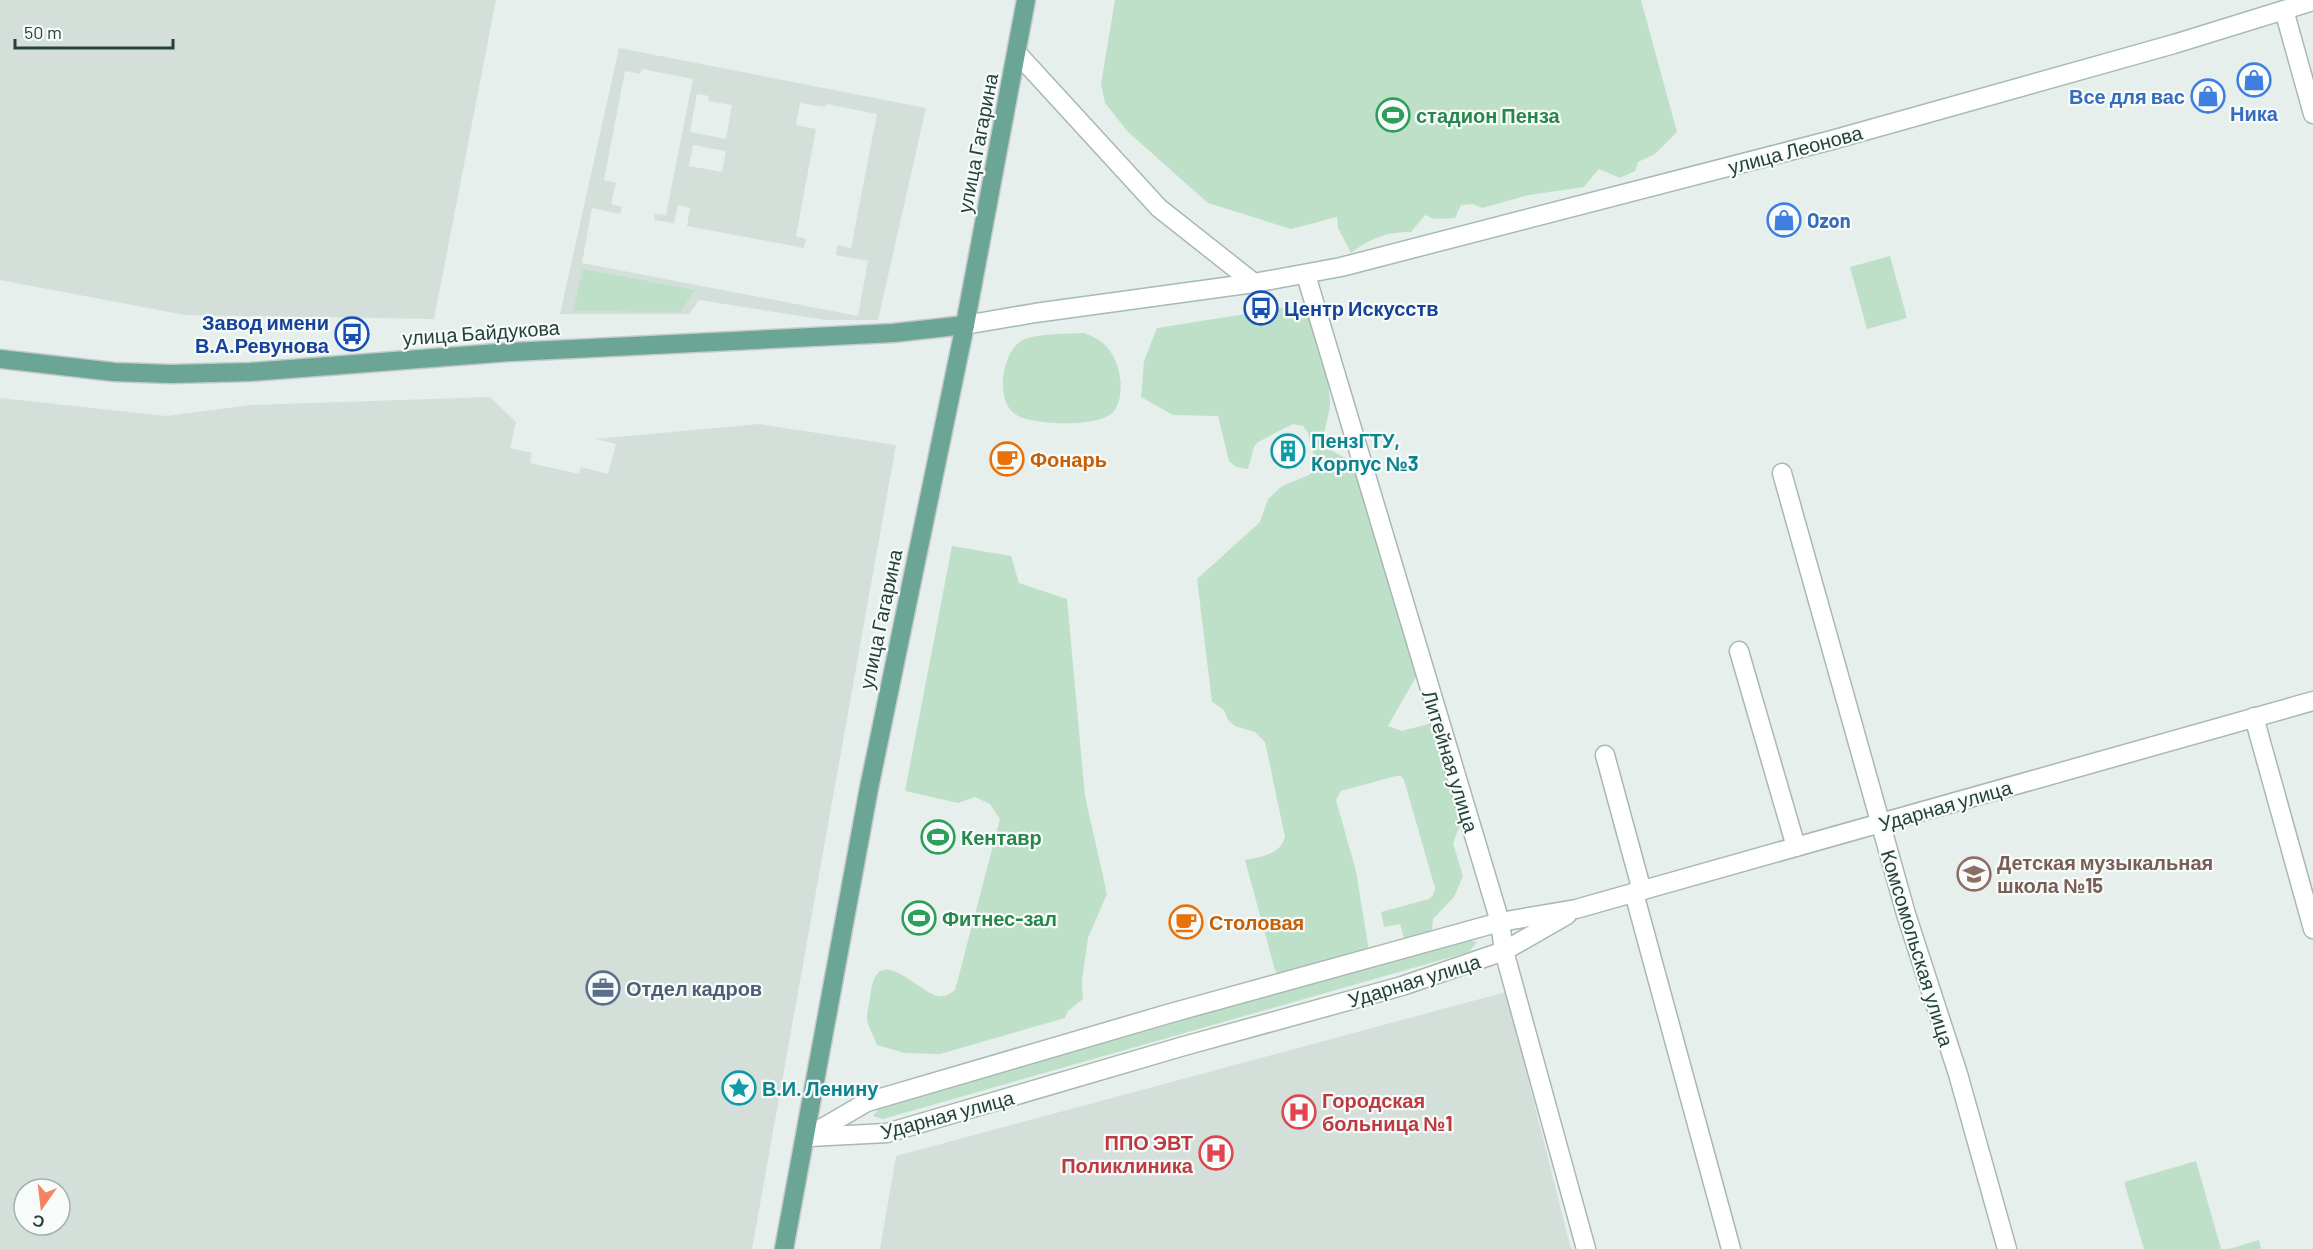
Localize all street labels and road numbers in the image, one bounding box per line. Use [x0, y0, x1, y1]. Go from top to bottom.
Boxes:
street label: улица Гагарина [952, 70, 1003, 215]
street label: улица Леонова [1725, 119, 1866, 178]
street label: улица Байдукова [402, 314, 561, 349]
street label: улица Гагарина [853, 546, 907, 691]
street label: Литейная улица [1418, 687, 1484, 836]
street label: Ударная улица [1876, 774, 2015, 835]
street label: Комсомольская улица [1877, 847, 1960, 1050]
street label: Ударная улица [1345, 948, 1484, 1012]
street label: Ударная улица [878, 1084, 1017, 1143]

